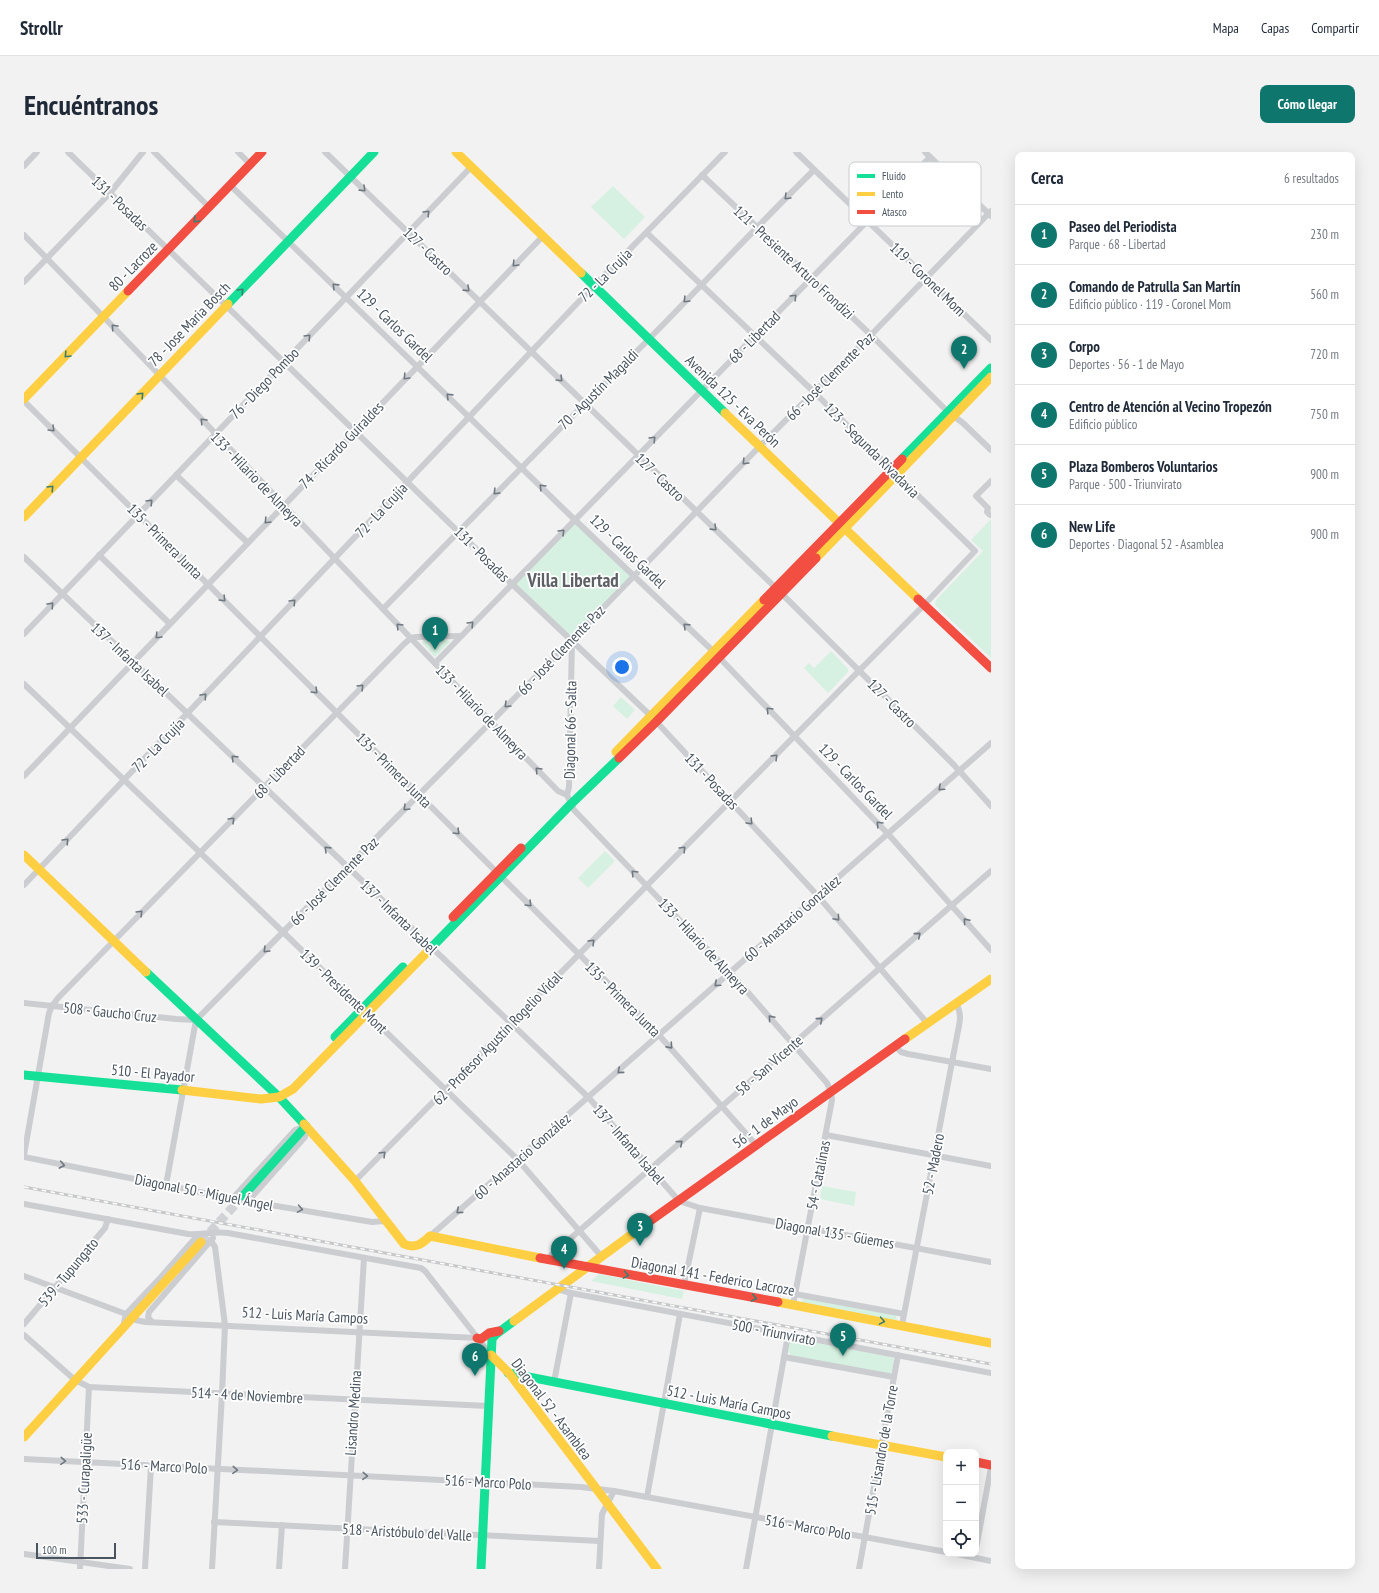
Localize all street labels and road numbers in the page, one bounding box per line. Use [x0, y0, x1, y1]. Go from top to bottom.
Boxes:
street label: 131 - Posadas [88, 171, 152, 235]
street label: 121 - Presiente Arturo Frondizi [730, 201, 858, 323]
street label: 127 - Castro [399, 223, 457, 279]
street label: 80 - Lacroze [105, 237, 161, 295]
street label: 119 - Coronel Mom [886, 238, 970, 320]
street label: 72 - La Crujía [574, 244, 636, 306]
street label: 78 - Jose Maria Bosch [144, 278, 234, 370]
street label: 129 - Carlos Gardel [353, 284, 437, 366]
street label: 68 - Libertad [724, 307, 784, 367]
street label: 66 - José Clemente Paz [782, 328, 878, 424]
street label: 76 - Diego Pombo [225, 343, 303, 423]
street label: 70 - Agustín Magaldi [554, 345, 642, 433]
street label: Avenida 125 - Eva Perón [681, 351, 785, 451]
street label: 74 - Ricardo Guiraldes [295, 398, 387, 492]
street label: 123 - Segunda Rivadavia [820, 398, 924, 502]
street label: 133 - Hilario de Almeyra [207, 427, 307, 531]
street label: 127 - Castro [631, 449, 689, 505]
street label: 72 - La Crujía [351, 479, 411, 541]
street label: 135 - Primera Junta [123, 499, 207, 583]
street label: 129 - Carlos Gardel [586, 510, 670, 592]
street label: 131 - Posadas [450, 522, 514, 586]
street label: 66 - José Clemente Paz [513, 601, 609, 699]
street label: 137 - Infanta Isabel [87, 618, 173, 700]
street label: 133 - Hilario de Almeyra [432, 660, 532, 764]
street label: 127 - Castro [863, 674, 921, 732]
street label: Diagonal 66 - Salta [560, 681, 580, 779]
street label: 72 - La Crujía [128, 714, 188, 776]
street label: 135 - Primera Junta [352, 728, 436, 812]
street label: 129 - Carlos Gardel [815, 739, 897, 823]
street label: 68 - Libertad [249, 742, 309, 802]
street label: 131 - Posadas [681, 748, 743, 814]
street label: 66 - José Clemente Paz [286, 833, 382, 929]
street label: 60 - Anastacio González [739, 871, 845, 965]
street label: 137 - Infanta Isabel [357, 876, 442, 959]
street label: 133 - Hilario de Almeyra [654, 894, 754, 998]
street label: 139 - Presidente Mont [296, 944, 392, 1038]
street label: 135 - Primera Junta [581, 957, 665, 1041]
street label: 62 - Profesor Agustín Rogelio Vidal [428, 967, 566, 1109]
street label: 508 - Gaucho Cruz [62, 998, 158, 1026]
street label: 58 - San Vicente [731, 1031, 807, 1099]
street label: 510 - El Payador [110, 1060, 197, 1086]
street label: 56 - 1 de Mayo [728, 1092, 802, 1152]
street label: 137 - Infanta Isabel [589, 1100, 669, 1188]
street label: 60 - Anastacio González [469, 1109, 575, 1203]
street label: 52 - Madero [918, 1132, 948, 1196]
street label: 54 - Catalinas [802, 1139, 834, 1211]
street label: Diagonal 50 - Miguel Ángel [133, 1169, 275, 1215]
street label: Diagonal 135 - Güemes [774, 1213, 896, 1253]
street label: 539 - Tupungato [34, 1234, 102, 1310]
street label: Diagonal 141 - Federico Lacroze [630, 1252, 796, 1300]
street label: 512 - Luis María Campos [241, 1302, 369, 1328]
street label: 500 - Triunvirato [730, 1315, 818, 1349]
street label: Diagonal 52 - Asamblea [508, 1354, 596, 1464]
street label: Lisandro Medina [341, 1370, 365, 1456]
street label: 512 - Luis María Campos [665, 1381, 793, 1423]
street label: 514 - 4 de Noviembre [191, 1383, 303, 1407]
street label: 515 - Lisandro de la Torre [860, 1384, 902, 1516]
street label: 533 - Curapaligüe [72, 1432, 96, 1524]
street label: 516 - Marco Polo [120, 1454, 208, 1478]
street label: 516 - Marco Polo [444, 1470, 532, 1494]
street label: 516 - Marco Polo [763, 1510, 853, 1544]
street label: 518 - Aristóbulo del Valle [342, 1519, 472, 1545]

